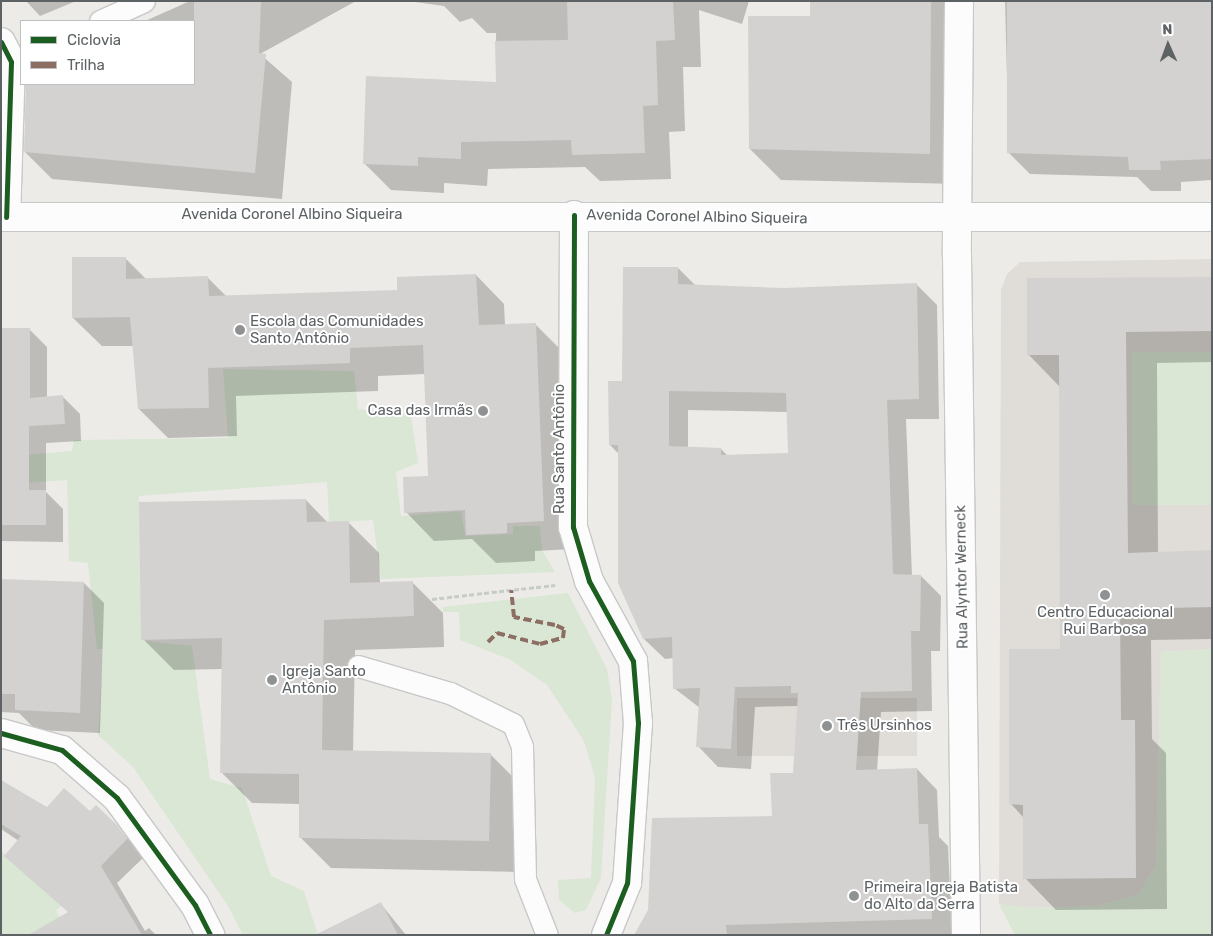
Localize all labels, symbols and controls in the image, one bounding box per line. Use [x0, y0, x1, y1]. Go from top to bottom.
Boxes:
legend [20, 20, 195, 85]
north arrow [1143, 20, 1193, 70]
text: N [1162, 21, 1173, 38]
text: Ciclovia [67, 31, 121, 49]
text: Trilha [67, 56, 105, 74]
street label: Avenida Coronel Albino Siqueira [181, 206, 403, 224]
street label: Avenida Coronel Albino Siqueira [586, 206, 808, 228]
place label: Escola das Comunidades Santo Antônio [250, 312, 424, 347]
marker: Escola das Comunidades Santo Antônio [234, 324, 246, 336]
street label: Rua Santo Antônio [551, 384, 569, 514]
place label: Casa das Irmãs [368, 402, 473, 420]
marker: Casa das Irmãs [477, 405, 489, 417]
street label: Rua Alyntor Werneck [952, 504, 972, 650]
marker: Centro Educacional Rui Barbosa [1099, 589, 1111, 601]
place label: Centro Educacional Rui Barbosa [1037, 603, 1173, 638]
place label: Igreja Santo Antônio [282, 662, 366, 697]
marker: Igreja Santo Antônio [266, 674, 278, 686]
place label: Três Ursinhos [837, 717, 932, 735]
marker: Três Ursinhos [821, 720, 833, 732]
place label: Primeira Igreja Batista do Alto da Serra [864, 878, 1018, 913]
marker: Primeira Igreja Batista do Alto da Serra [848, 890, 860, 902]

